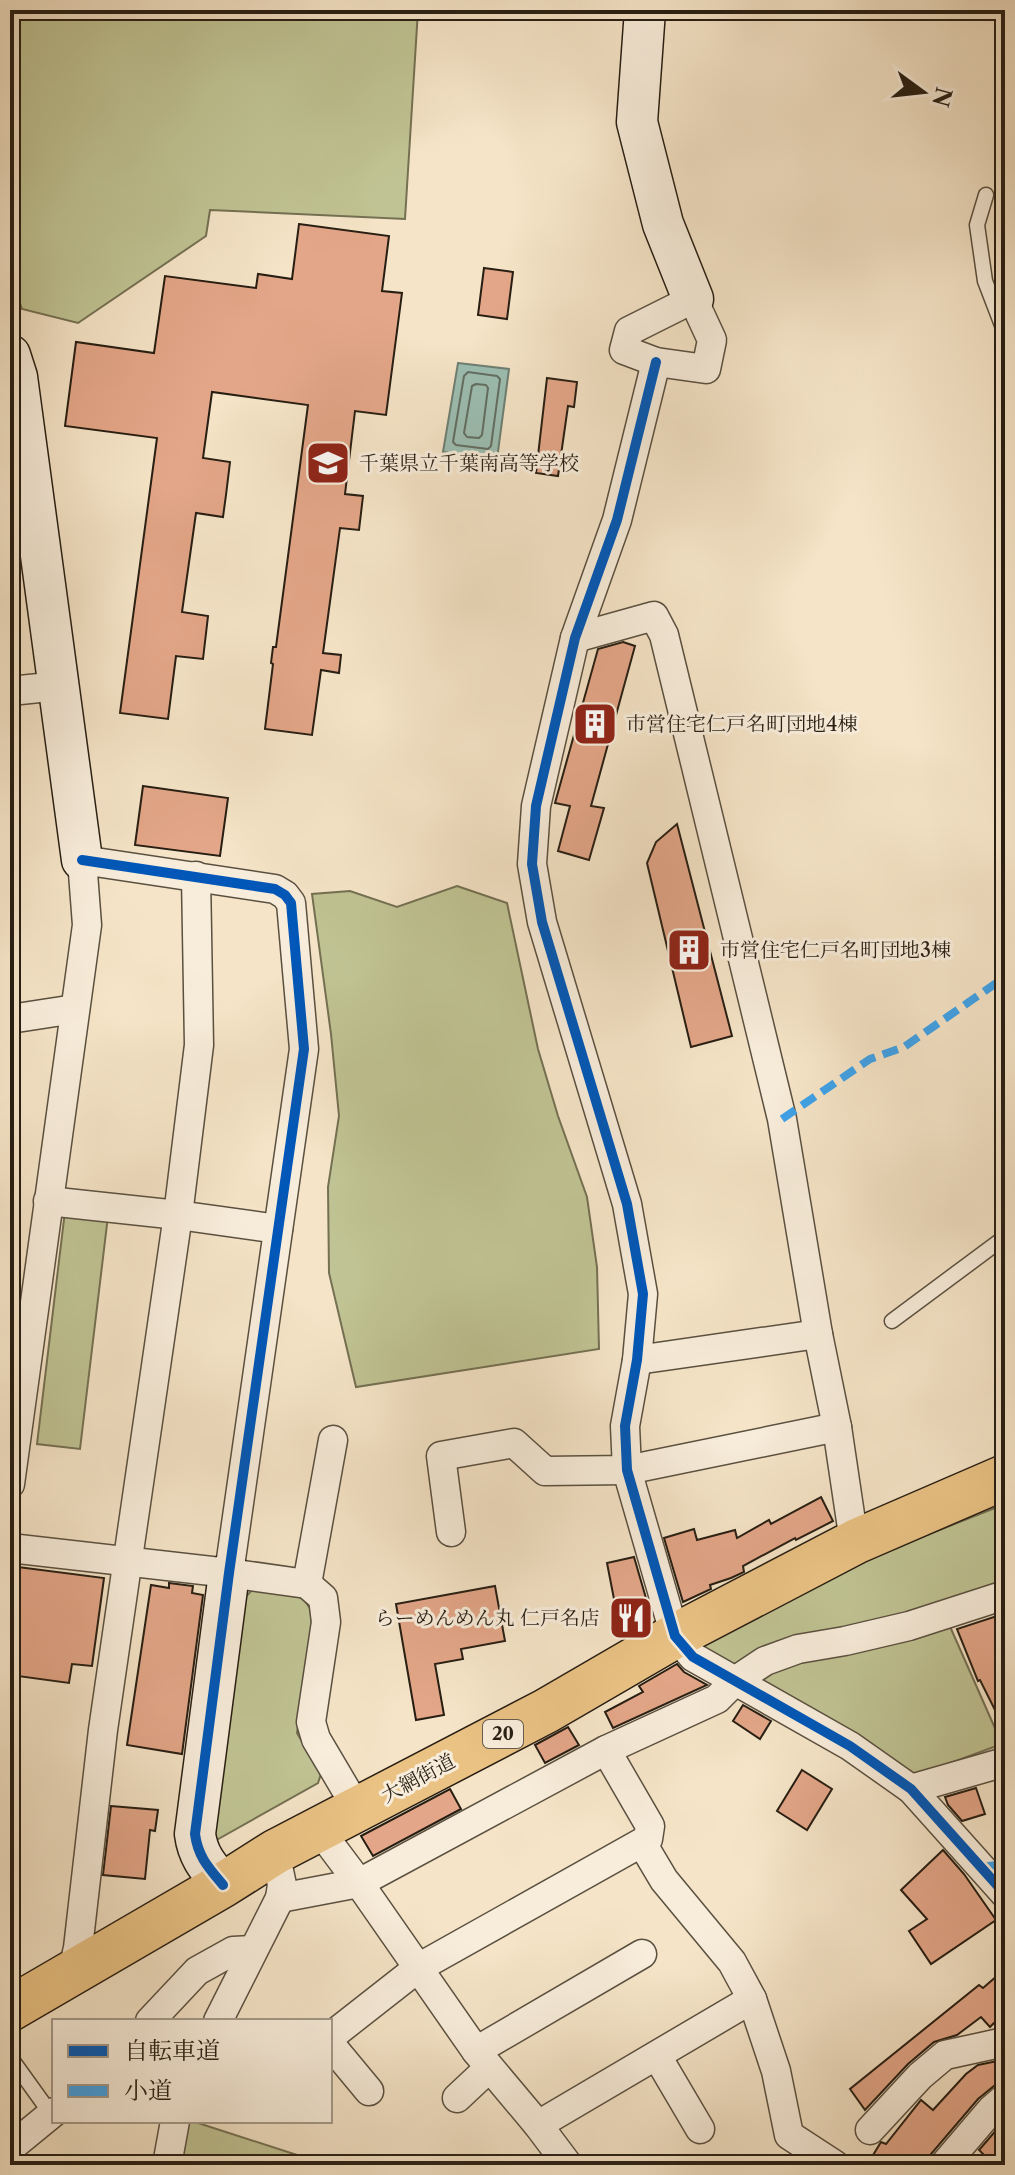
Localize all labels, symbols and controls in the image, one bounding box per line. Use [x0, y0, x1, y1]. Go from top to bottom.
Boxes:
north arrow [883, 52, 963, 132]
text: N [926, 84, 957, 110]
school or university icon: 千葉県立千葉南高等学校 [304, 439, 352, 487]
place label: 千葉県立千葉南高等学校 [359, 451, 579, 475]
building icon: 市営住宅仁戸名町団地4棟 [571, 700, 619, 748]
place label: 市営住宅仁戸名町団地4棟 [626, 712, 858, 736]
building icon: 市営住宅仁戸名町団地3棟 [665, 926, 713, 974]
place label: 市営住宅仁戸名町団地3棟 [720, 938, 951, 962]
restaurant icon: らーめんめん丸 仁戸名店 [607, 1594, 655, 1642]
place label: らーめんめん丸 仁戸名店 [375, 1606, 600, 1630]
road number: 20 [483, 1720, 523, 1748]
street label: 大網街道 [377, 1749, 459, 1807]
legend [52, 2019, 332, 2123]
text: 自転車道 [124, 2036, 220, 2065]
text: 小道 [124, 2076, 172, 2105]

